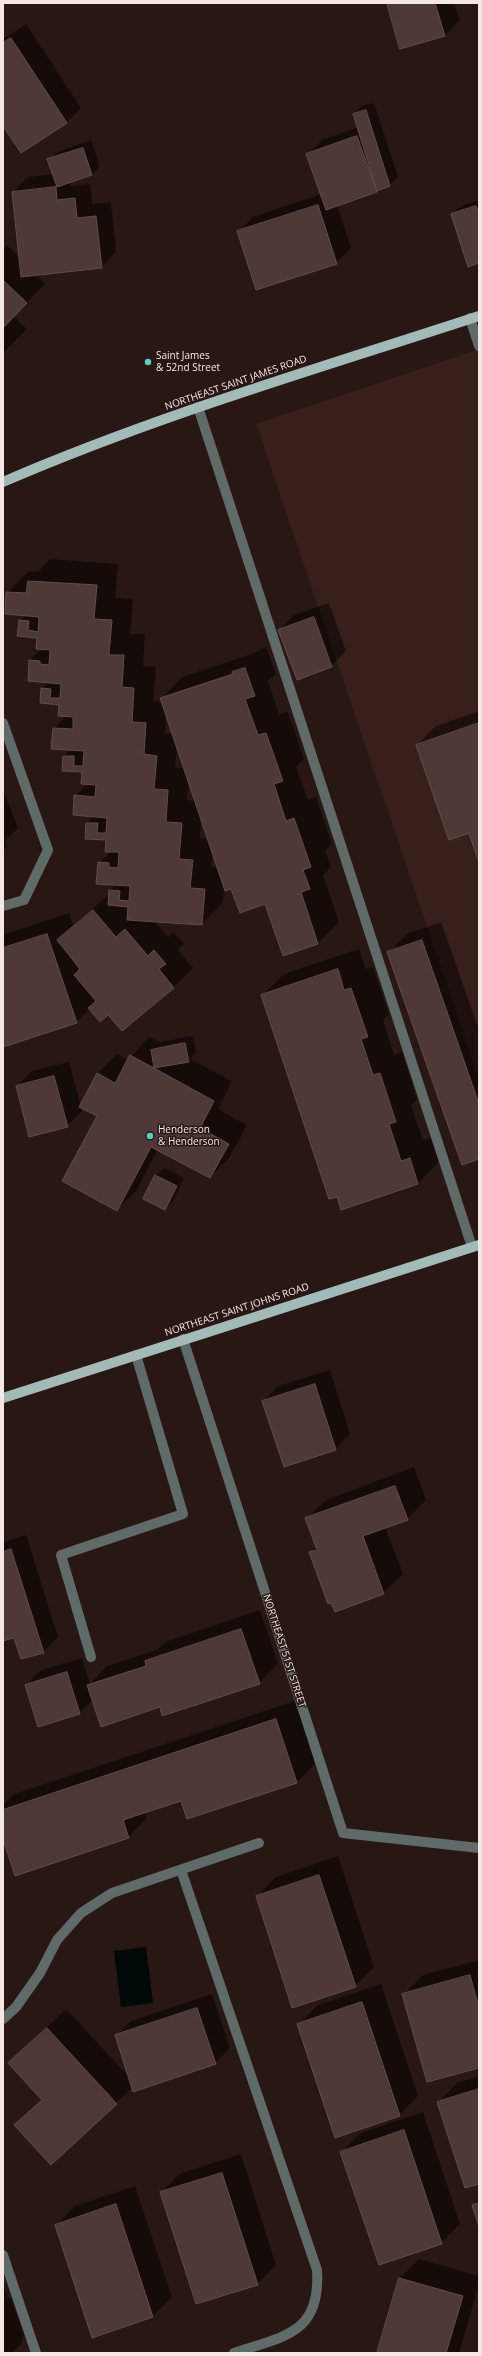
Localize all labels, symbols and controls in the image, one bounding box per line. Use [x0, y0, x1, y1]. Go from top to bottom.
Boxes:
place label: Saint James & 52nd Street [156, 350, 220, 374]
street label: NORTHEAST SAINT JAMES ROAD [163, 353, 309, 413]
marker: Saint James & 52nd Street [143, 357, 153, 367]
place label: Henderson & Henderson [158, 1124, 220, 1148]
marker: Henderson & Henderson [145, 1131, 155, 1141]
street label: NORTHEAST SAINT JOHNS ROAD [163, 1281, 311, 1339]
street label: NORTHEAST 51ST STREET [260, 1593, 308, 1709]

